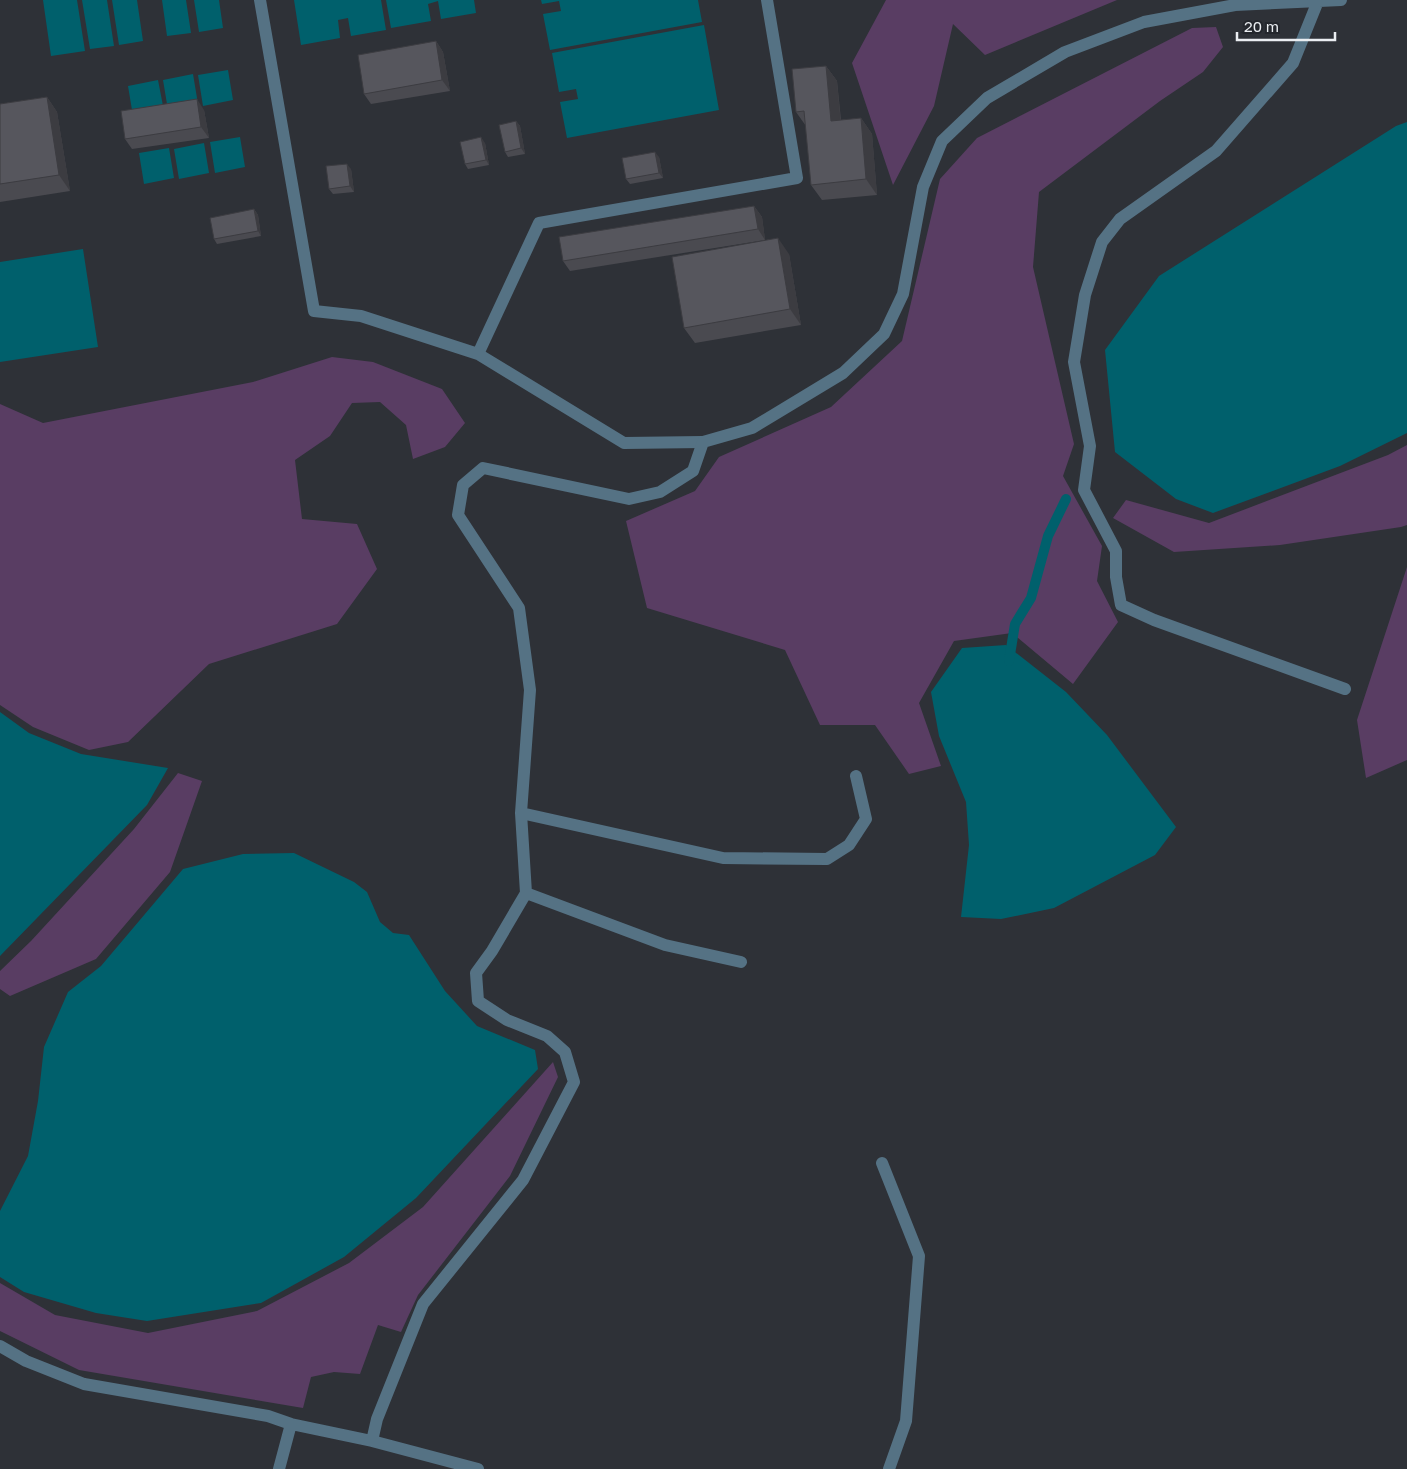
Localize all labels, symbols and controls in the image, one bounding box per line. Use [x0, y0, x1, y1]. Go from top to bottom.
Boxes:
scale bar [1237, 10, 1334, 42]
text: 20 m [1244, 17, 1279, 35]

